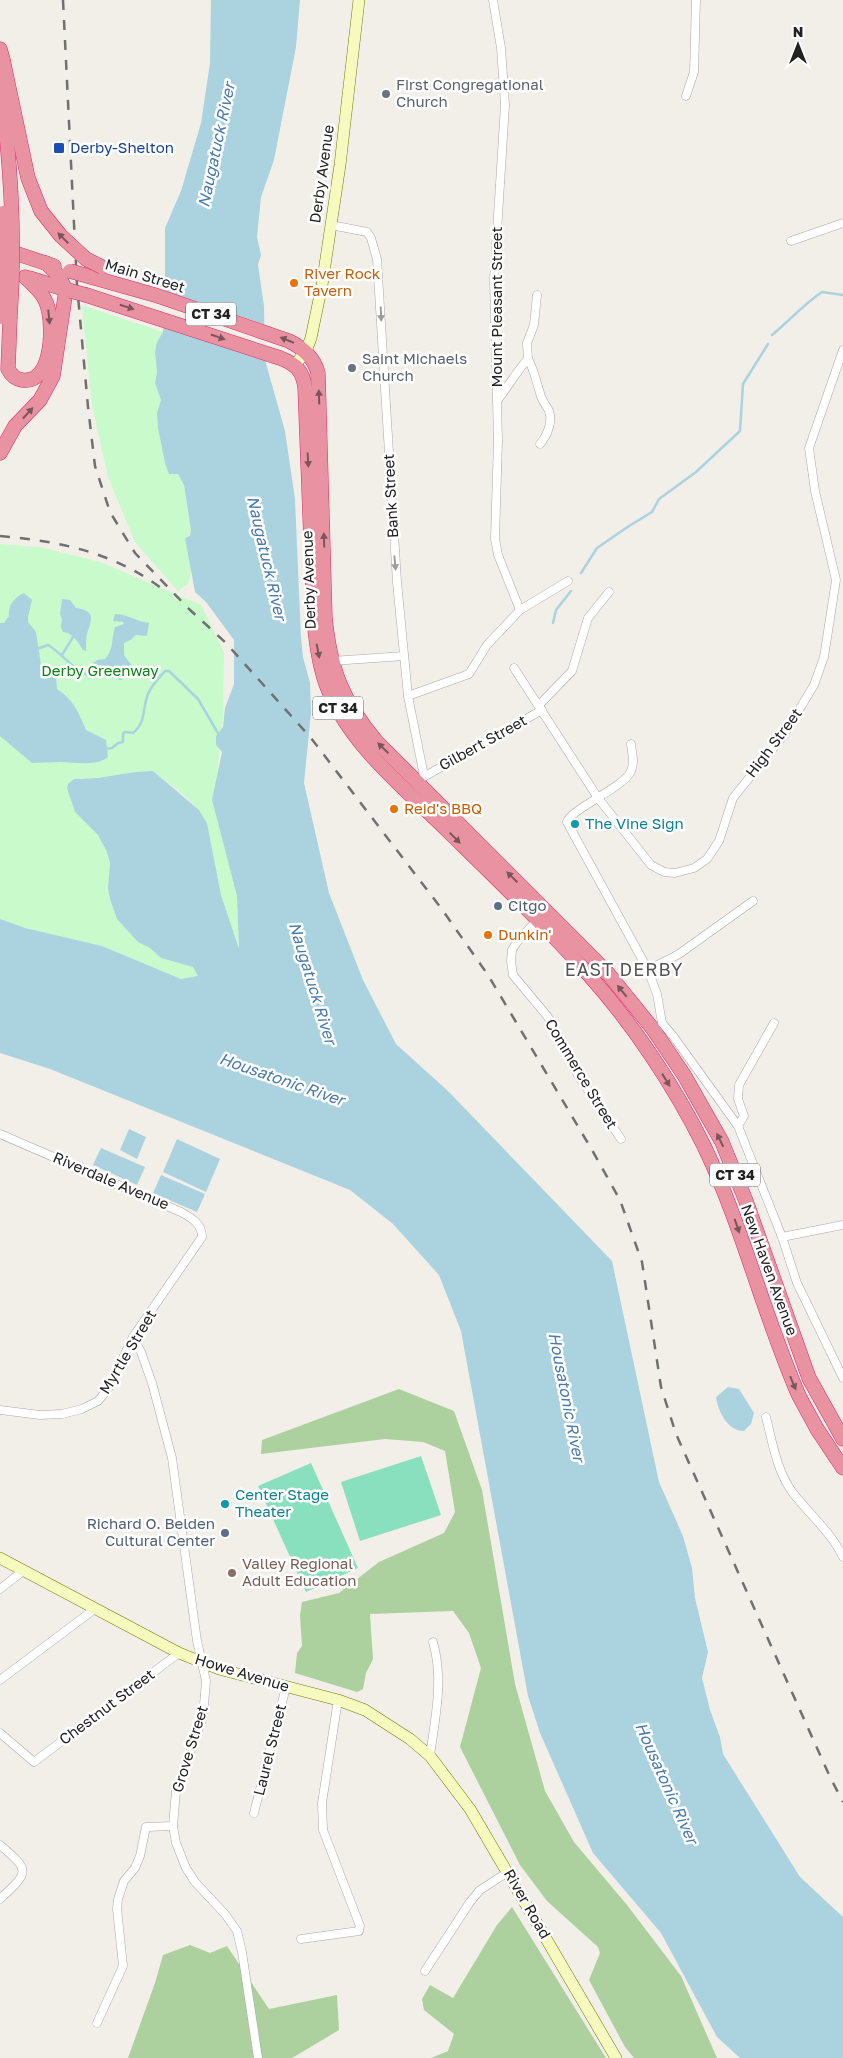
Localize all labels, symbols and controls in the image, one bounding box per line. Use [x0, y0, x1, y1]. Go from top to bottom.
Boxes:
north arrow [773, 20, 823, 70]
text: N [793, 23, 803, 40]
place label: First Congregational Church [396, 75, 544, 110]
water label: Naugatuck River [193, 78, 240, 209]
marker: First Congregational Church [380, 88, 392, 100]
street label: Derby Avenue [305, 123, 337, 224]
place label: Derby-Shelton [70, 138, 174, 156]
marker: Derby-Shelton [52, 141, 66, 155]
street label: Mount Pleasant Street [487, 226, 505, 388]
one-way arrow [57, 232, 69, 244]
street label: Main Street [103, 254, 188, 296]
place label: River Rock Tavern [304, 264, 381, 299]
marker: River Rock Tavern [288, 277, 300, 289]
road number: CT 34 [186, 302, 236, 326]
one-way arrow [119, 304, 134, 311]
one-way arrow [377, 306, 385, 322]
one-way arrow [46, 309, 54, 325]
one-way arrow [211, 334, 226, 342]
one-way arrow [280, 336, 294, 344]
place label: Saint Michaels Church [362, 349, 467, 384]
marker: Saint Michaels Church [346, 362, 358, 374]
one-way arrow [314, 388, 322, 404]
one-way arrow [22, 407, 34, 419]
one-way arrow [305, 452, 313, 468]
street label: Bank Street [379, 453, 401, 539]
water label: Naugatuck River [243, 494, 292, 625]
street label: Derby Avenue [297, 530, 319, 630]
one-way arrow [320, 531, 328, 547]
one-way arrow [391, 556, 399, 572]
one-way arrow [315, 644, 323, 660]
park label: Derby Greenway [41, 661, 159, 679]
road number: CT 34 [313, 696, 363, 720]
street label: High Street [741, 704, 805, 781]
street label: Gilbert Street [435, 711, 530, 774]
one-way arrow [377, 742, 389, 754]
place label: Reid's BBQ [404, 799, 482, 817]
marker: Reid's BBQ [388, 803, 400, 815]
place label: The Vine Sign [585, 814, 684, 832]
marker: The Vine Sign [569, 818, 581, 830]
one-way arrow [449, 832, 461, 844]
one-way arrow [506, 871, 518, 883]
place label: Citgo [508, 896, 546, 914]
marker: Citgo [492, 900, 504, 912]
water label: Naugatuck River [285, 919, 342, 1049]
place label: Dunkin' [498, 925, 552, 943]
marker: Dunkin' [482, 929, 494, 941]
district label: EAST DERBY [565, 958, 683, 980]
one-way arrow [617, 985, 628, 998]
street label: Commerce Street [542, 1015, 622, 1132]
water label: Housatonic River [217, 1048, 350, 1111]
one-way arrow [661, 1073, 671, 1086]
one-way arrow [716, 1132, 724, 1147]
street label: Riverdale Avenue [51, 1147, 172, 1213]
road number: CT 34 [710, 1164, 760, 1186]
street label: New Haven Avenue [738, 1202, 802, 1338]
one-way arrow [733, 1218, 741, 1233]
street label: Myrtle Street [95, 1306, 159, 1397]
water label: Housatonic River [545, 1331, 590, 1466]
one-way arrow [790, 1376, 798, 1390]
place label: Center Stage Theater [235, 1485, 329, 1520]
marker: Center Stage Theater [219, 1498, 231, 1510]
place label: Richard O. Belden Cultural Center [87, 1514, 215, 1549]
marker: Richard O. Belden Cultural Center [219, 1527, 231, 1539]
place label: Valley Regional Adult Education [242, 1554, 357, 1589]
marker: Valley Regional Adult Education [226, 1567, 238, 1579]
street label: Howe Avenue [193, 1649, 292, 1695]
street label: Chestnut Street [55, 1665, 158, 1748]
street label: Laurel Street [249, 1702, 289, 1797]
street label: Grove Street [167, 1703, 211, 1794]
water label: Housatonic River [631, 1719, 704, 1849]
street label: River Road [501, 1865, 555, 1942]

